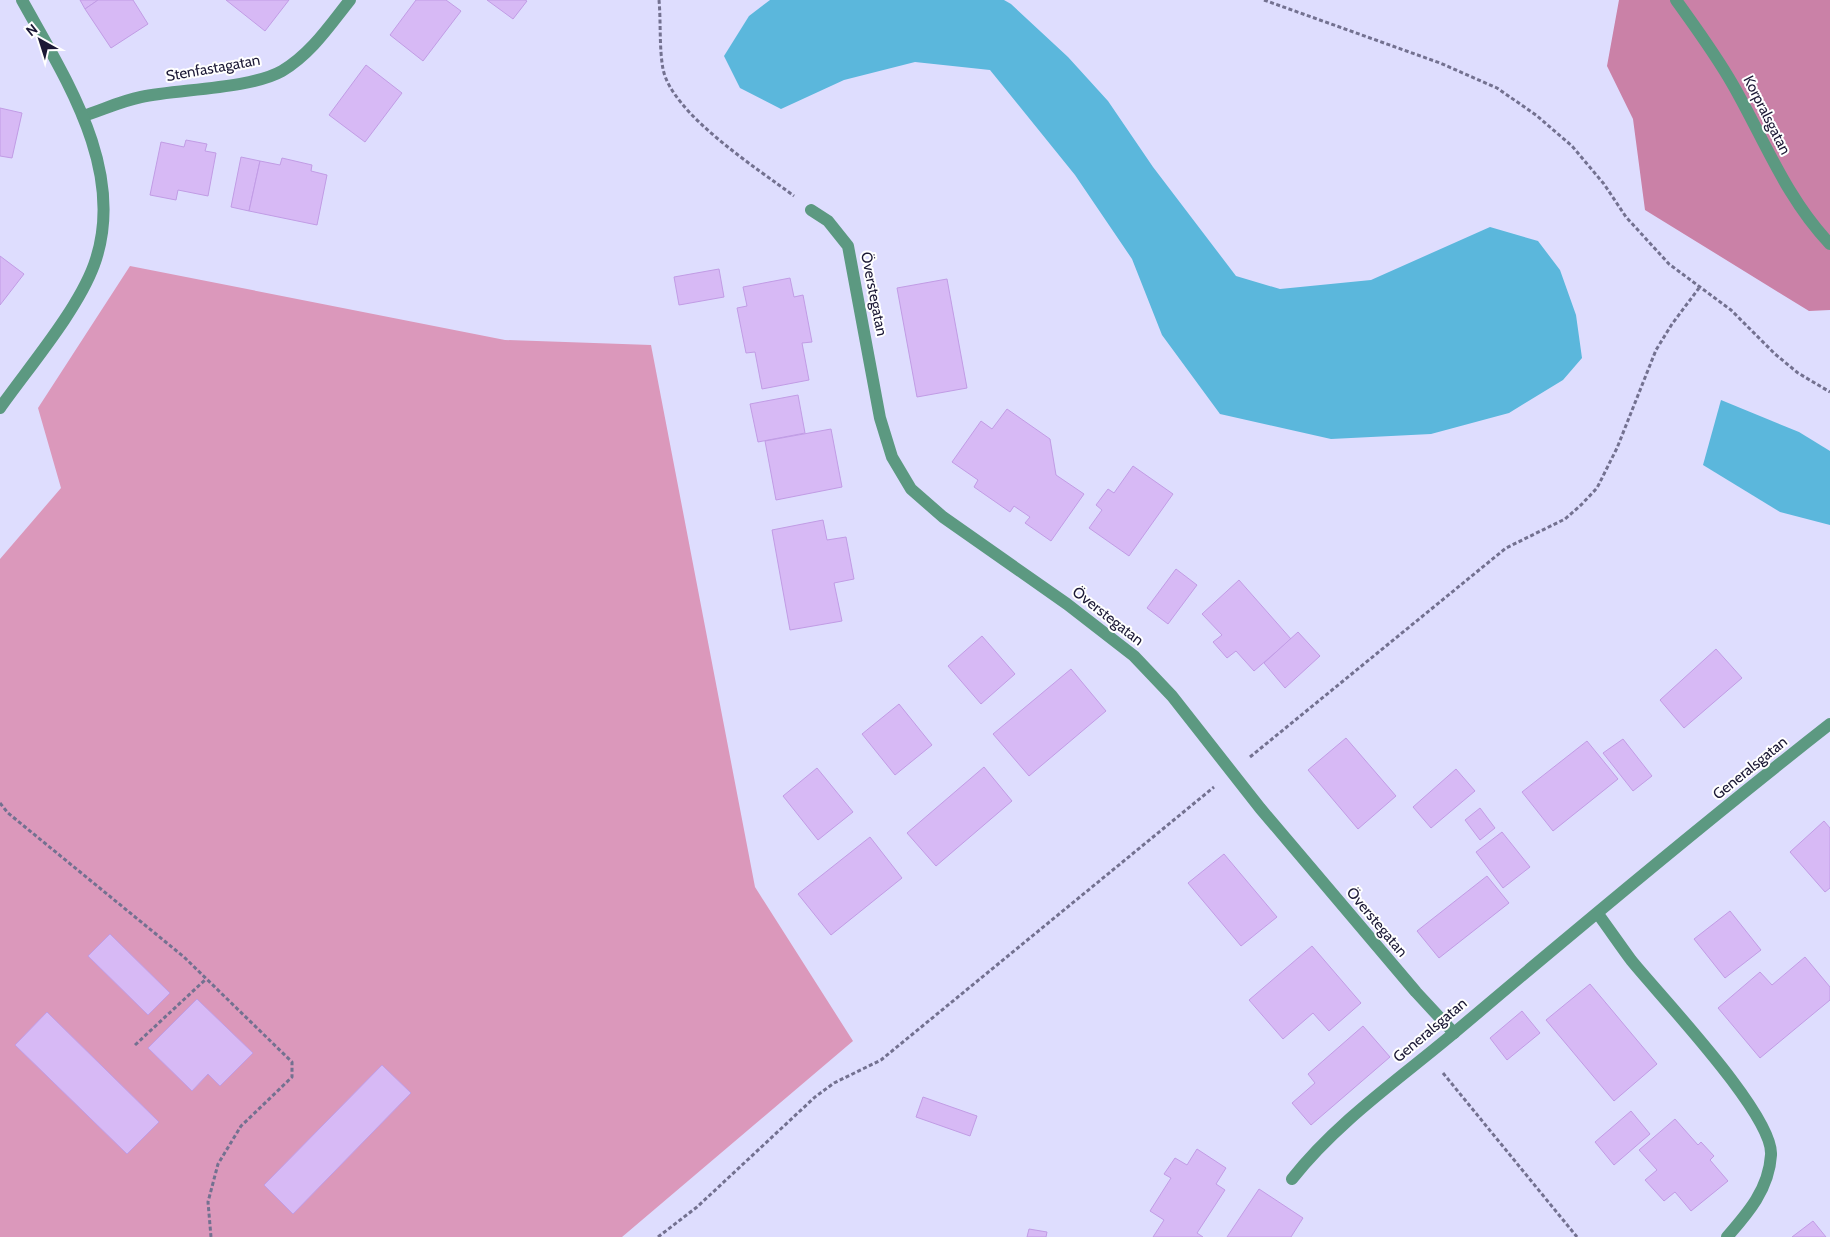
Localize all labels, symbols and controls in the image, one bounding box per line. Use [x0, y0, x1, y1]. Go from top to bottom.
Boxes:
north arrow [15, 15, 65, 65]
text: N [22, 20, 41, 40]
street label: Stenfastagatan [165, 51, 261, 85]
street label: Korpralsgatan [1739, 73, 1795, 157]
street label: Överstegatan [857, 250, 891, 338]
street label: Överstegatan [1069, 583, 1147, 649]
street label: Generalsgatan [1709, 733, 1791, 803]
street label: Överstegatan [1343, 884, 1411, 960]
street label: Generalsgatan [1390, 994, 1470, 1066]

